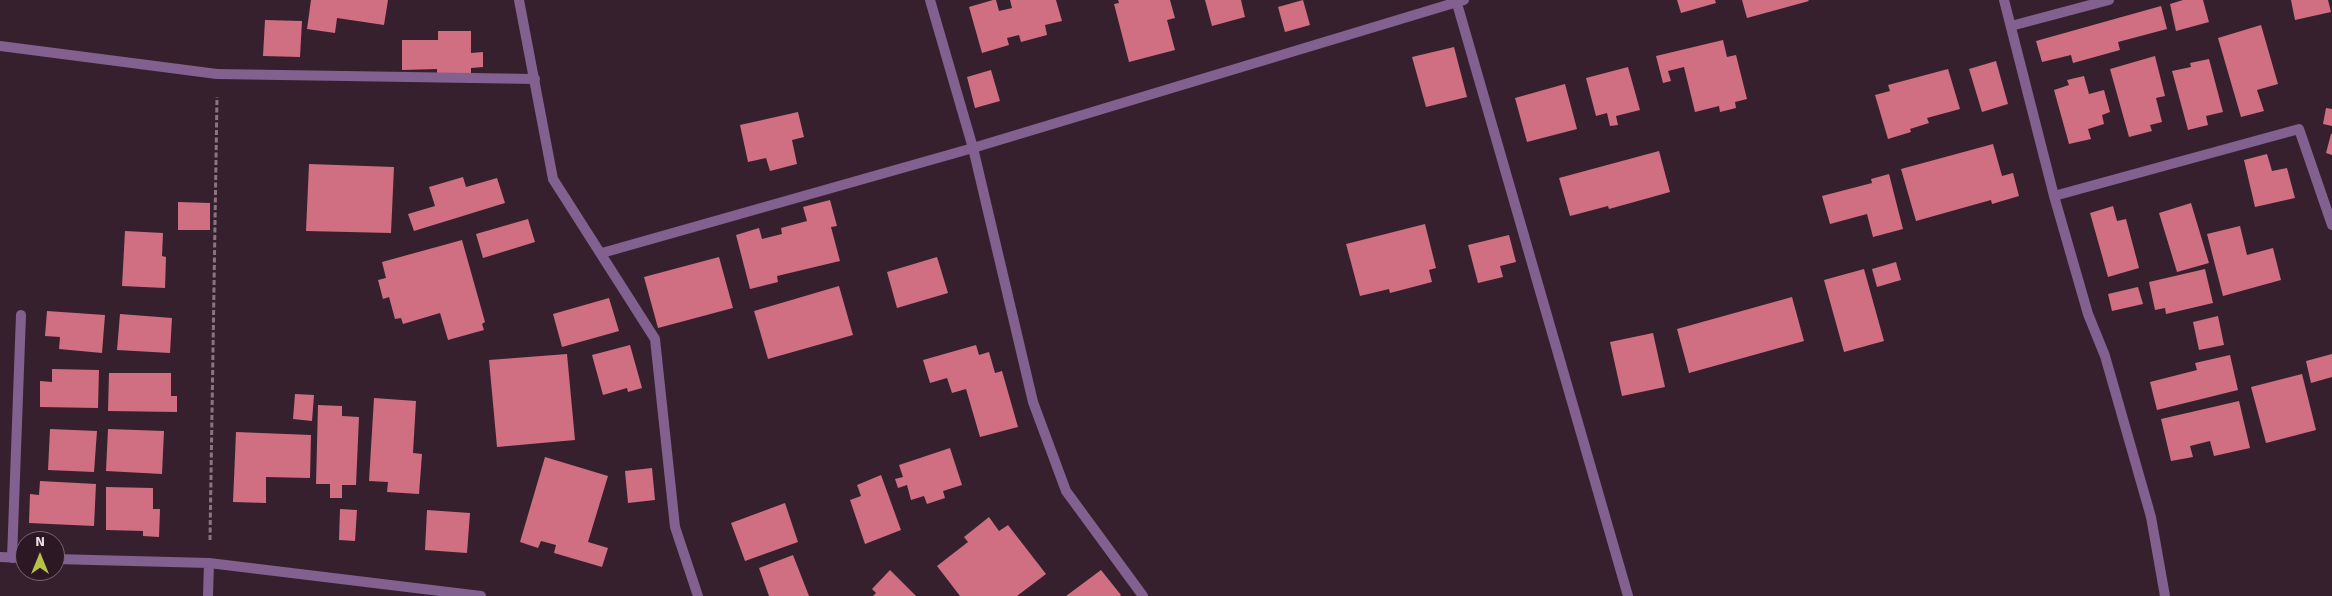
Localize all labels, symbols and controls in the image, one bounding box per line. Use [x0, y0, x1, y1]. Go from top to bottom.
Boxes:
north arrow [15, 531, 65, 581]
text: N [35, 533, 45, 550]

